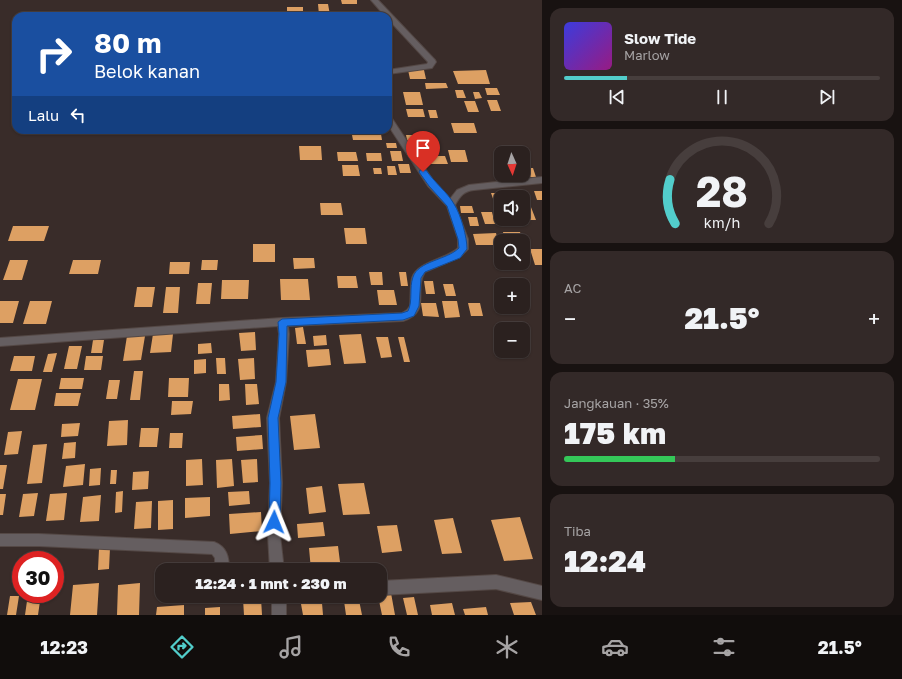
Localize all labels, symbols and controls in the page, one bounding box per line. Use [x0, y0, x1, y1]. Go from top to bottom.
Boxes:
text: 80 m [94, 26, 162, 59]
icon: right [28, 28, 80, 80]
text: Slow Tide [624, 29, 696, 47]
text: Marlow [624, 47, 670, 63]
text: Belok kanan [94, 60, 200, 82]
icon: previous [606, 86, 628, 108]
icon: pause [711, 86, 733, 108]
icon: next [816, 86, 838, 108]
icon: left [67, 104, 89, 126]
text: Lalu [28, 106, 59, 124]
pin [406, 131, 440, 172]
icon: arrive [412, 137, 434, 159]
north arrow [494, 146, 530, 182]
map controls [494, 146, 530, 358]
text: 28 [696, 166, 748, 216]
button: sound [494, 190, 530, 226]
text: km/h [704, 214, 740, 231]
button: search [494, 234, 530, 270]
button: + [494, 278, 530, 314]
text: AC [564, 280, 581, 296]
text: 21.5° [685, 300, 759, 336]
text: − [564, 305, 576, 332]
text: + [868, 305, 880, 332]
button: − [494, 322, 530, 358]
text: Jangkauan · 35% [564, 395, 669, 411]
text: 175 km [564, 415, 666, 451]
position arrow [253, 501, 295, 543]
text: Tiba [564, 523, 591, 539]
text: 12:24 [564, 543, 646, 579]
speed limit sign: 30 [12, 551, 64, 603]
text: 12:24 · 1 mnt · 230 m [195, 574, 347, 592]
icon: directions [168, 633, 196, 661]
icon: music [277, 633, 305, 661]
icon: phone [385, 633, 413, 661]
icon: climate [493, 633, 521, 661]
icon: car [601, 633, 629, 661]
icon: filters [710, 633, 738, 661]
text: 12:23 [40, 636, 88, 658]
text: 21.5° [818, 636, 862, 658]

